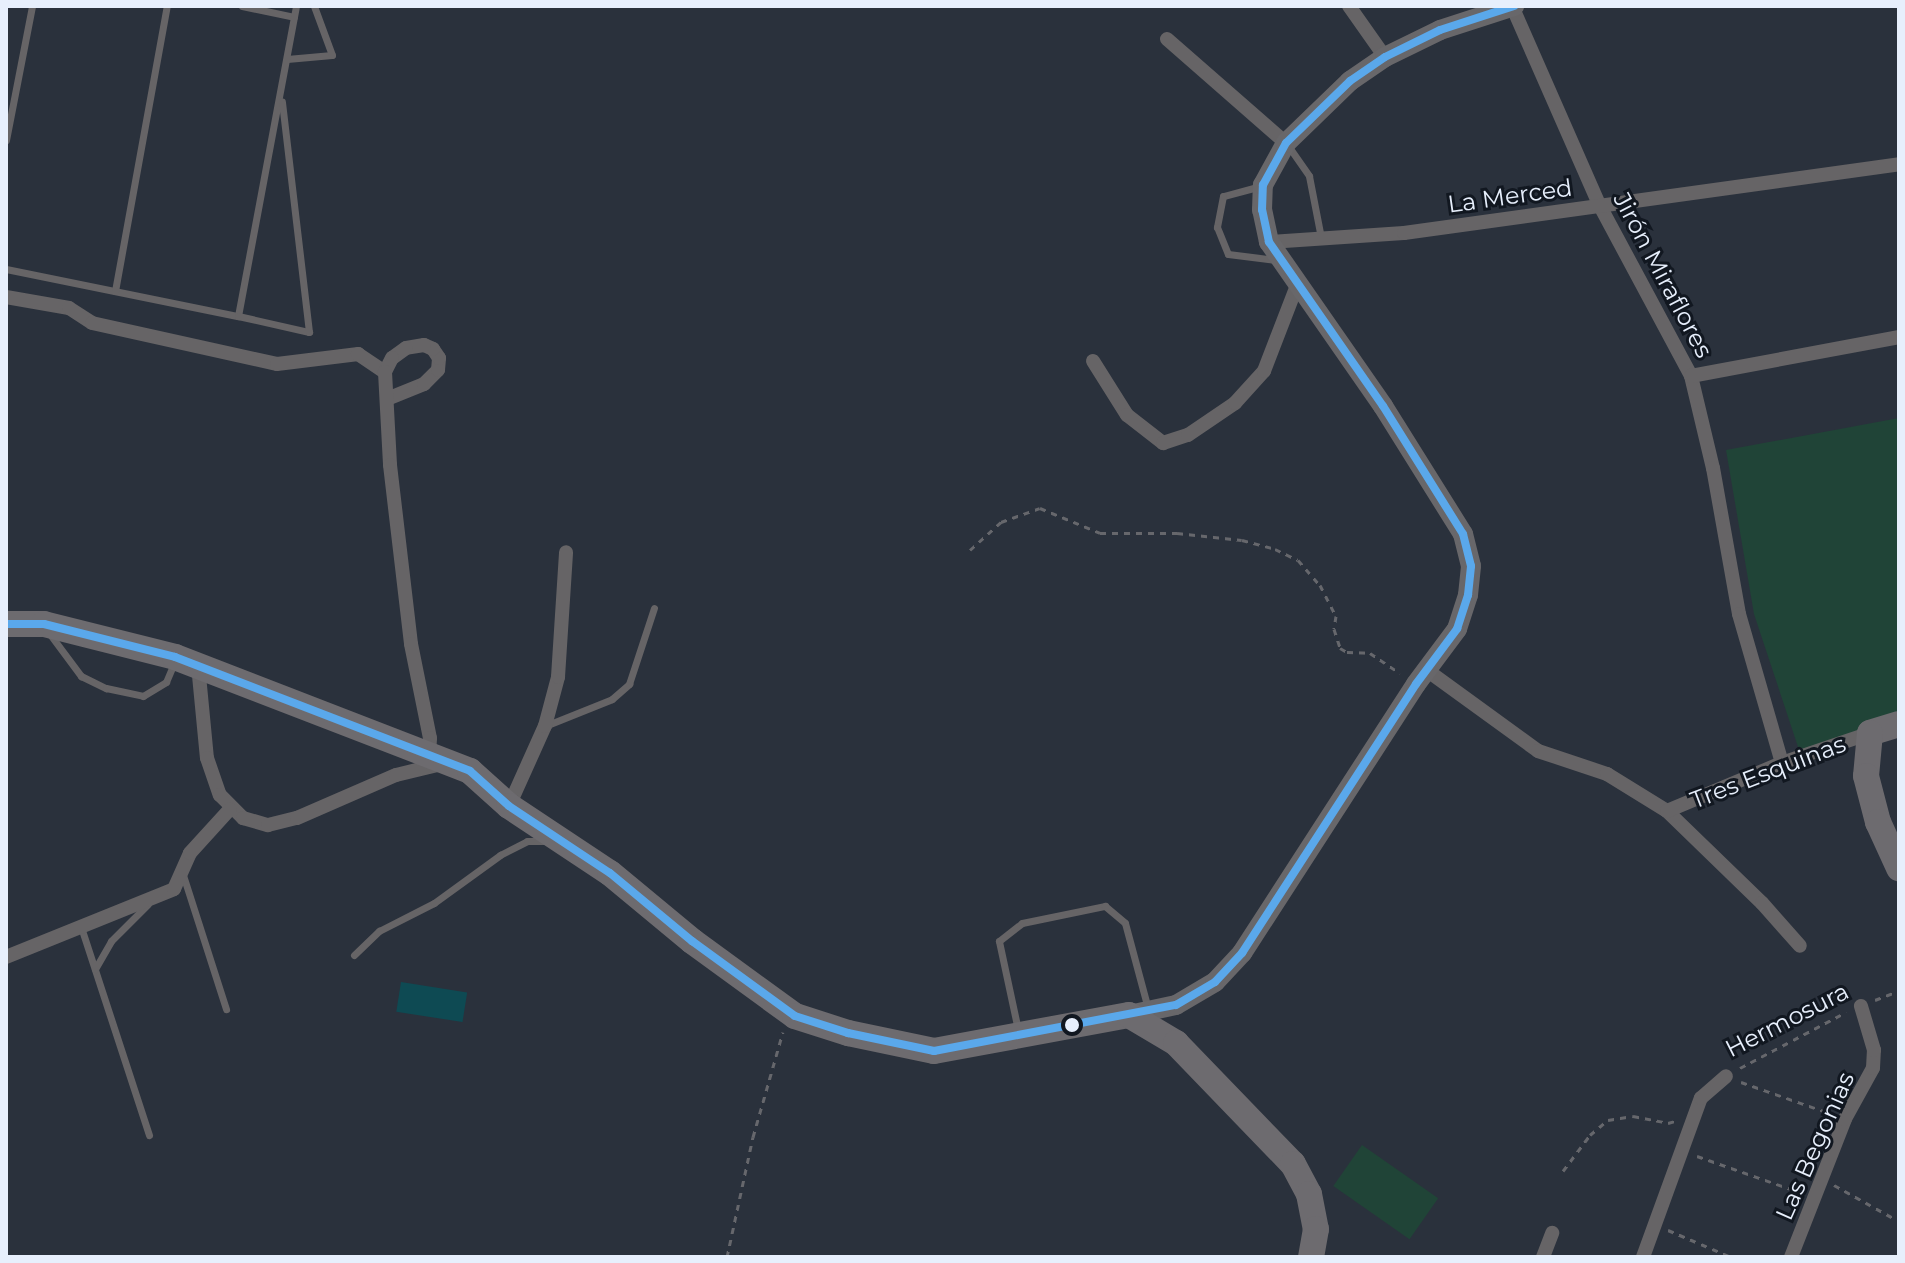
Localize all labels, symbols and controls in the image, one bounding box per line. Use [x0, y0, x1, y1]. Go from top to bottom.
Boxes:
street label: La Merced [1446, 173, 1574, 219]
street label: Jirón Miraflores [1607, 188, 1719, 362]
street label: Tres Esquinas [1686, 729, 1850, 815]
street label: Hermosura [1720, 977, 1854, 1063]
unlabelled marker [1064, 1017, 1080, 1033]
street label: Las Begonias [1770, 1068, 1860, 1224]

